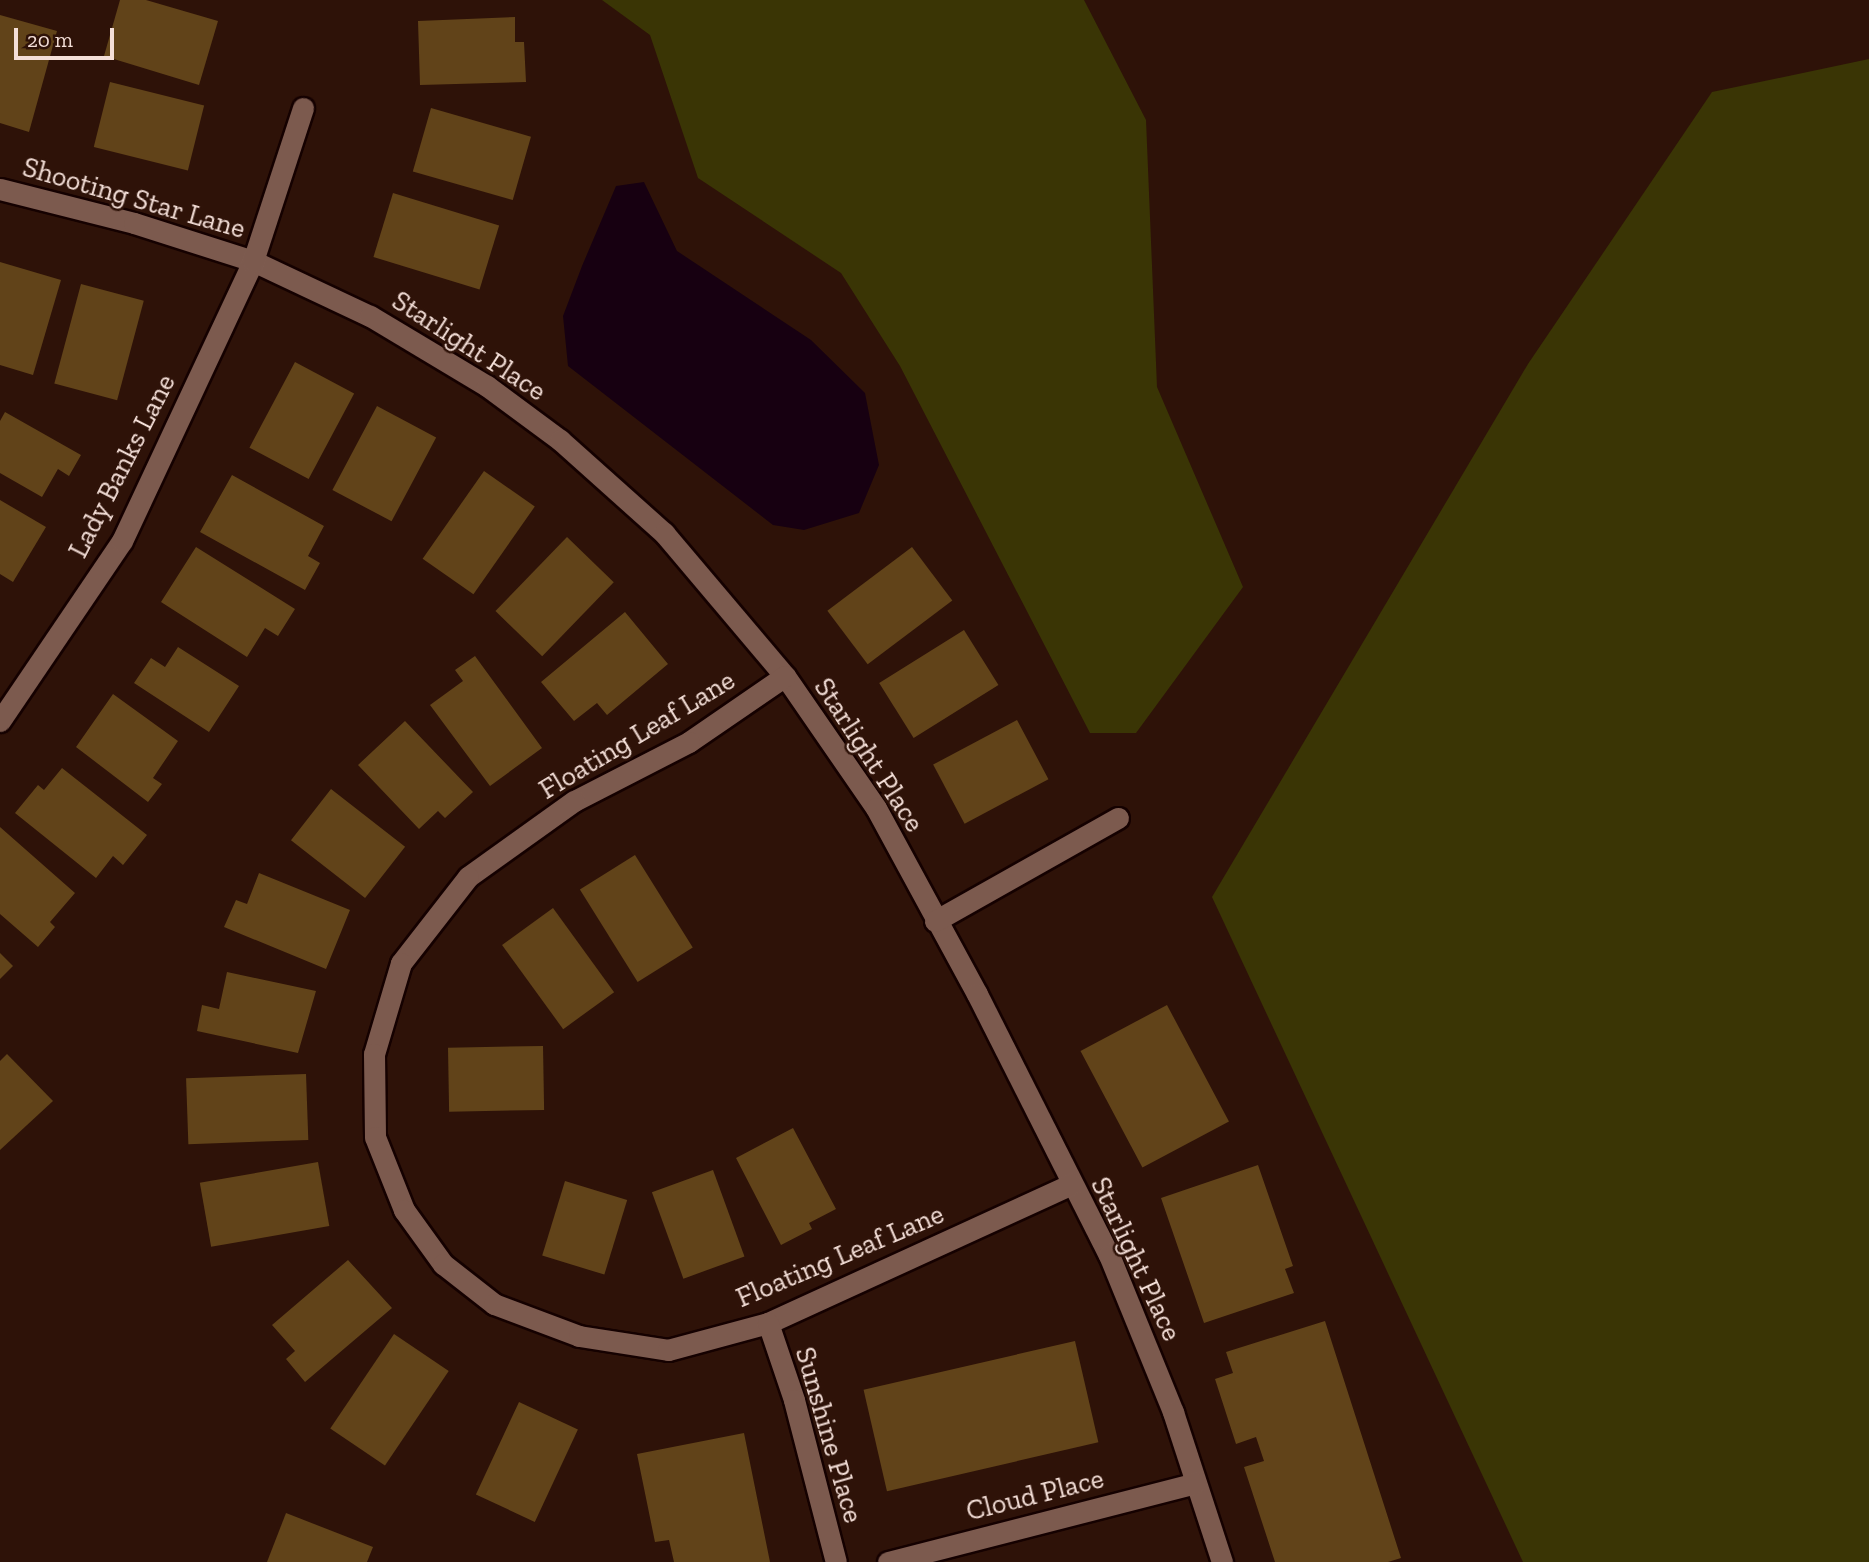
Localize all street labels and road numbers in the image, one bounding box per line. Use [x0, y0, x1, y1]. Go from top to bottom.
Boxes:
street label: Shooting Star Lane [19, 150, 249, 246]
street label: Starlight Place [386, 284, 552, 408]
street label: Lady Banks Lane [61, 368, 183, 564]
street label: Floating Leaf Lane [533, 663, 741, 807]
street label: Starlight Place [807, 672, 931, 838]
street label: Starlight Place [1083, 1172, 1189, 1346]
street label: Floating Leaf Lane [731, 1197, 949, 1315]
street label: Sunshine Place [788, 1343, 870, 1527]
street label: Cloud Place [963, 1462, 1107, 1528]

